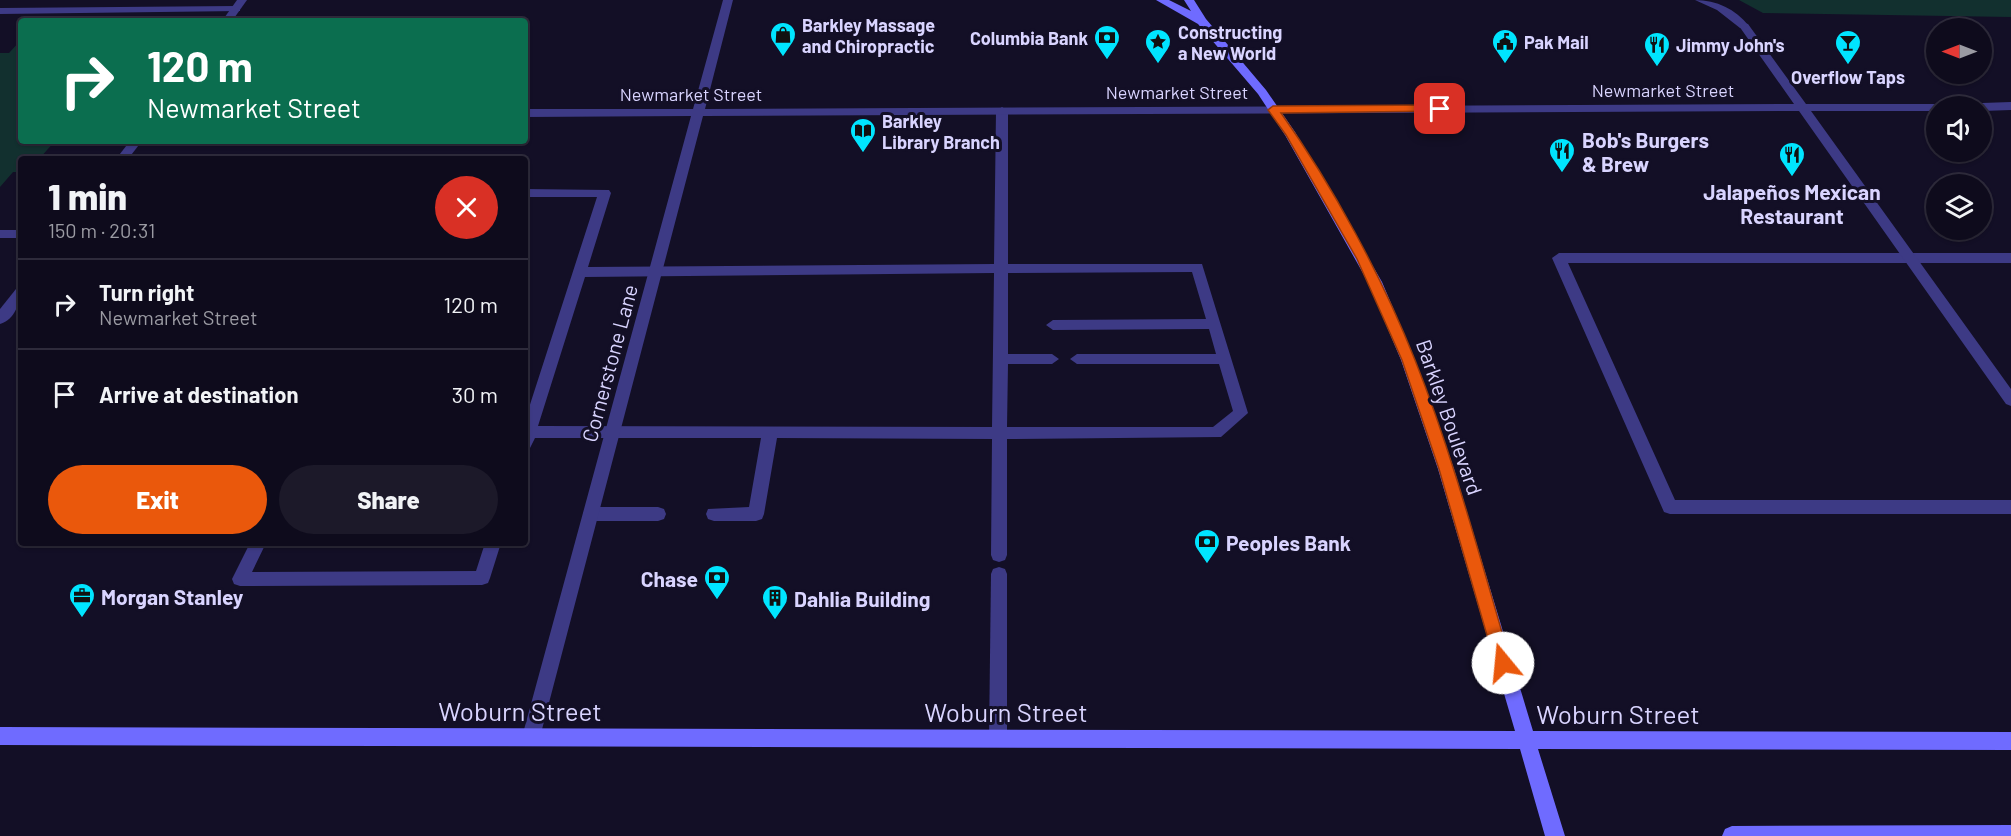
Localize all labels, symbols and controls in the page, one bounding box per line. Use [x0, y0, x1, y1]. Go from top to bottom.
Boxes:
place label: Barkley Massage and Chiropractic [802, 14, 935, 57]
north arrow [1926, 18, 1992, 84]
map controls [1926, 18, 1992, 240]
shop icon: Barkley Massage and Chiropractic [768, 20, 798, 58]
place label: Constructing a New World [1178, 21, 1282, 64]
bank icon: Columbia Bank [1092, 23, 1122, 61]
place label: Columbia Bank [970, 27, 1088, 49]
place icon: Constructing a New World [1143, 27, 1173, 65]
public building icon: Pak Mail [1490, 27, 1520, 65]
bar icon: Overflow Taps [1833, 28, 1863, 66]
restaurant icon: Jimmy John's [1642, 30, 1672, 68]
place label: Pak Mail [1524, 31, 1589, 53]
place label: Jimmy John's [1676, 34, 1785, 56]
text: 120 m [147, 40, 253, 90]
icon: right [48, 42, 126, 120]
place label: Overflow Taps [1791, 66, 1905, 88]
street label: Newmarket Street [1592, 79, 1734, 101]
street label: Newmarket Street [1106, 81, 1248, 103]
street label: Newmarket Street [620, 83, 762, 105]
pin [1414, 83, 1465, 134]
text: Newmarket Street [147, 91, 361, 123]
icon: arrive [1423, 92, 1456, 125]
button: sound [1926, 96, 1992, 162]
place label: Barkley Library Branch [882, 110, 1000, 153]
library icon: Barkley Library Branch [848, 116, 878, 154]
place label: Bob's Burgers & Brew [1582, 127, 1709, 176]
restaurant icon: Bob's Burgers & Brew [1547, 136, 1577, 174]
restaurant icon: Jalapeños Mexican Restaurant [1777, 140, 1807, 178]
text: 1 min [48, 174, 127, 217]
button: layers [1926, 174, 1992, 240]
button: close [435, 176, 498, 239]
place label: Jalapeños Mexican Restaurant [1703, 179, 1881, 228]
text: 150 m · 20:31 [48, 218, 155, 242]
text: Turn right [99, 279, 194, 305]
street label: Cornerstone Lane [576, 281, 642, 445]
icon: right [48, 288, 81, 321]
text: 120 m [443, 291, 498, 317]
text: Newmarket Street [99, 305, 257, 329]
street label: Barkley Boulevard [1412, 336, 1488, 498]
icon: arrive [48, 378, 81, 411]
text: Arrive at destination [99, 381, 298, 407]
text: 30 m [452, 381, 498, 407]
button: Exit [48, 465, 267, 534]
button: Share [279, 465, 498, 534]
bank icon: Peoples Bank [1192, 527, 1222, 565]
place label: Peoples Bank [1226, 530, 1351, 555]
bank icon: Chase [702, 563, 732, 601]
place label: Chase [641, 566, 698, 591]
office icon: Morgan Stanley [67, 581, 97, 619]
building icon: Dahlia Building [760, 583, 790, 621]
place label: Morgan Stanley [101, 584, 244, 609]
place label: Dahlia Building [794, 586, 930, 611]
position arrow [1471, 631, 1535, 695]
street label: Woburn Street [438, 695, 602, 726]
street label: Woburn Street [924, 696, 1088, 727]
street label: Woburn Street [1536, 698, 1700, 729]

